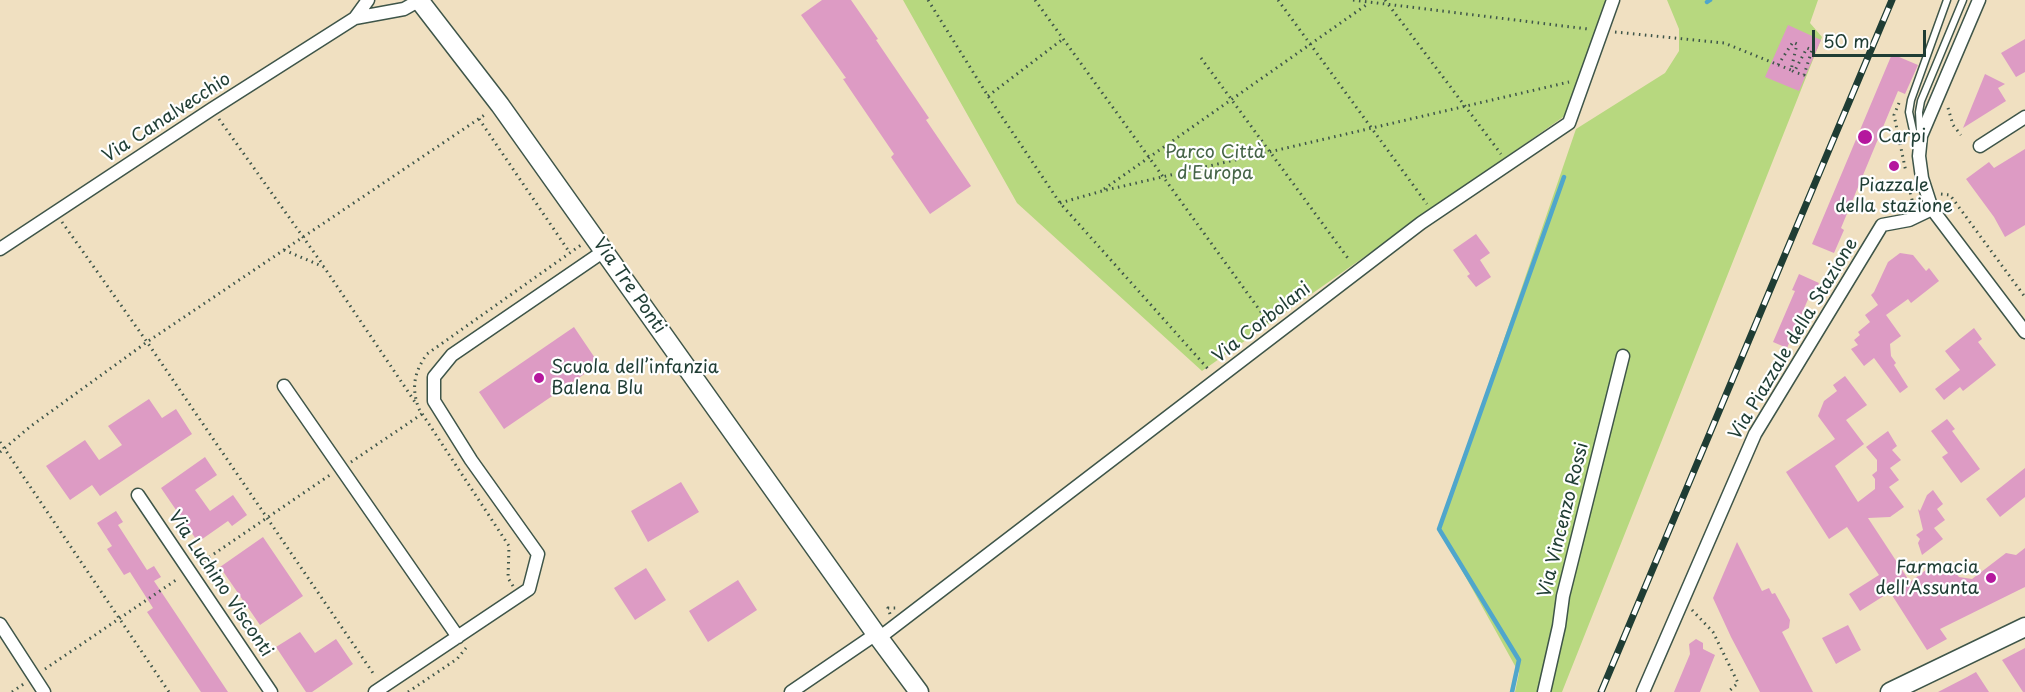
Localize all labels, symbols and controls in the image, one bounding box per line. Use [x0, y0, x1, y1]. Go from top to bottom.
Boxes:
scale bar [1815, 18, 1929, 56]
text: 50 m [1823, 27, 1870, 54]
street label: Via Canalvecchio [99, 69, 235, 167]
place label: Carpi [1878, 126, 1926, 148]
marker: Carpi [1856, 128, 1874, 146]
park label: Parco Città d'Europa [1165, 142, 1265, 184]
marker: Piazzale della stazione [1887, 159, 1901, 173]
place label: Piazzale della stazione [1835, 175, 1953, 218]
street label: Via Tre Ponti [588, 234, 670, 338]
street label: Via Piazzale della Stazione [1725, 234, 1863, 444]
street label: Via Corbolani [1209, 278, 1315, 368]
place label: Scuola dell’infanzia Balena Blu [551, 357, 719, 400]
marker: Scuola dell’infanzia Balena Blu [532, 371, 546, 385]
street label: Via Vincenzo Rossi [1534, 440, 1594, 600]
street label: Via Luchino Visconti [163, 507, 277, 661]
place label: Farmacia dell'Assunta [1876, 557, 1979, 600]
marker: Farmacia dell'Assunta [1984, 571, 1998, 585]

